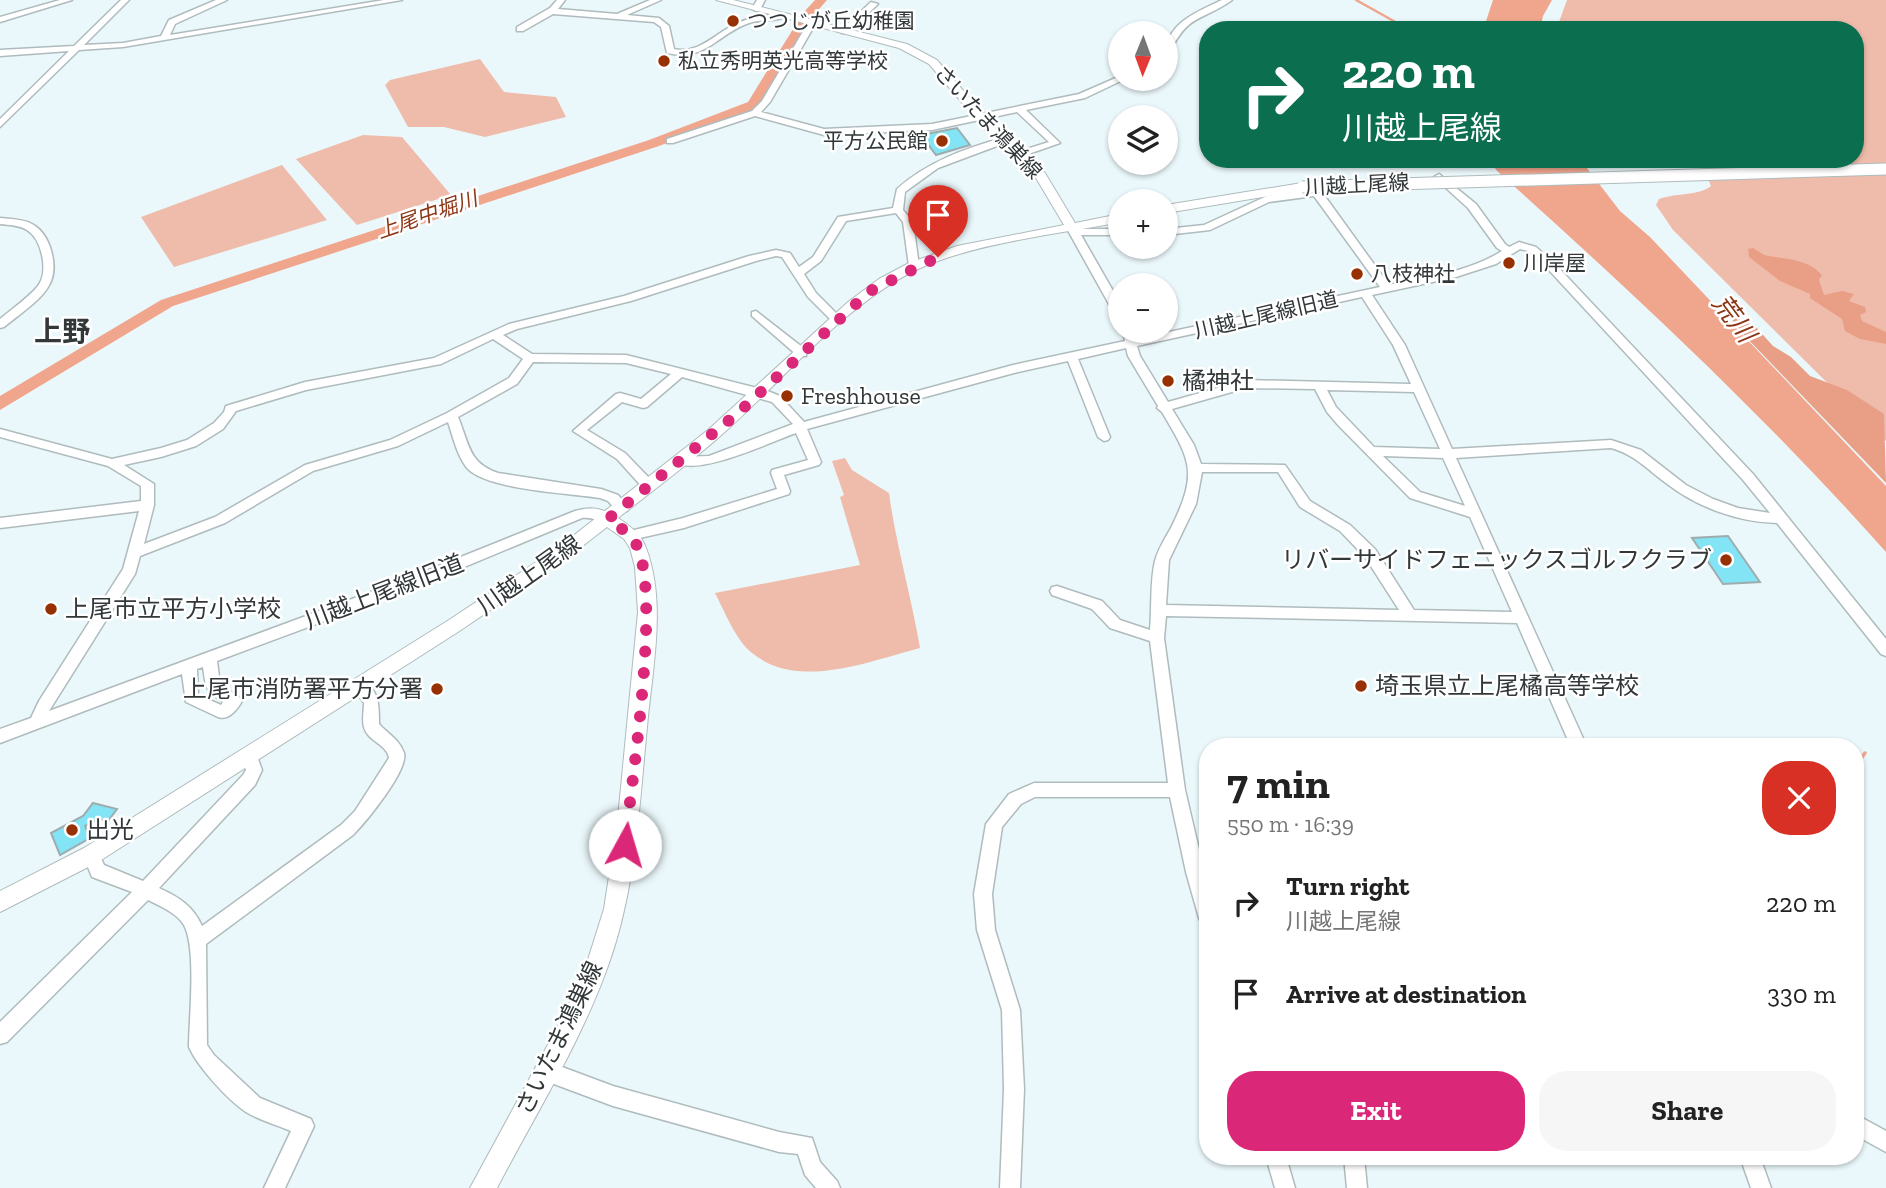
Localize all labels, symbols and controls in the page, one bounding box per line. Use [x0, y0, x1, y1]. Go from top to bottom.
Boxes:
place label: つつじが丘幼稚園 [747, 8, 915, 33]
marker: つつじが丘幼稚園 [725, 13, 741, 29]
north arrow [1108, 21, 1178, 91]
map controls [1108, 21, 1178, 343]
text: 220 m [1342, 42, 1475, 101]
place label: 私立秀明英光高等学校 [678, 48, 888, 73]
icon: right [1227, 49, 1318, 140]
marker: 私立秀明英光高等学校 [656, 53, 672, 69]
street label: さいたま鴻巣線 [929, 60, 1047, 184]
button: layers [1108, 105, 1178, 175]
text: 川越上尾線 [1342, 109, 1502, 147]
place label: 平方公民館 [823, 128, 928, 153]
marker: 平方公民館 [934, 133, 950, 149]
street label: 川越上尾線 [1304, 169, 1410, 200]
water label: 上尾中堀川 [373, 185, 482, 243]
pin [908, 185, 968, 257]
button: + [1108, 189, 1178, 259]
icon: arrive [919, 196, 957, 234]
place label: 川岸屋 [1523, 250, 1586, 275]
marker: 川岸屋 [1501, 255, 1517, 271]
place label: 八枝神社 [1371, 261, 1455, 286]
marker: 八枝神社 [1349, 266, 1365, 282]
button: − [1108, 273, 1178, 343]
street label: 川越上尾線旧道 [1191, 286, 1340, 343]
water label: 荒川 [1706, 288, 1764, 351]
district label: 上野 [34, 315, 90, 348]
place label: 橘神社 [1182, 366, 1254, 395]
marker: 橘神社 [1160, 373, 1176, 389]
place label: Freshhouse [801, 381, 921, 410]
marker: Freshhouse [779, 388, 795, 404]
street label: 川越上尾線 [471, 528, 586, 621]
place label: リバーサイドフェニックスゴルフクラブ [1281, 545, 1712, 574]
street label: 川越上尾線旧道 [300, 548, 467, 635]
marker: リバーサイドフェニックスゴルフクラブ [1718, 552, 1734, 568]
place label: 上尾市立平方小学校 [65, 594, 281, 623]
marker: 上尾市立平方小学校 [43, 601, 59, 617]
place label: 埼玉県立上尾橘高等学校 [1375, 671, 1639, 700]
place label: 上尾市消防署平方分署 [183, 674, 423, 703]
marker: 埼玉県立上尾橘高等学校 [1353, 678, 1369, 694]
marker: 上尾市消防署平方分署 [429, 681, 445, 697]
text: 7 min [1227, 758, 1330, 809]
button: close [1762, 761, 1836, 835]
position arrow [588, 808, 662, 882]
text: 550 m · 16:39 [1227, 810, 1354, 838]
place label: 出光 [86, 815, 134, 844]
marker: 出光 [64, 822, 80, 838]
text: Turn right [1286, 870, 1409, 902]
icon: right [1227, 884, 1265, 922]
text: 220 m [1766, 887, 1836, 919]
text: 川越上尾線 [1286, 907, 1401, 935]
street label: さいたま鴻巣線 [509, 956, 608, 1119]
icon: arrive [1227, 975, 1265, 1013]
text: Arrive at destination [1286, 978, 1526, 1010]
text: 330 m [1767, 978, 1836, 1010]
button: Exit [1227, 1071, 1525, 1151]
button: Share [1539, 1071, 1836, 1151]

